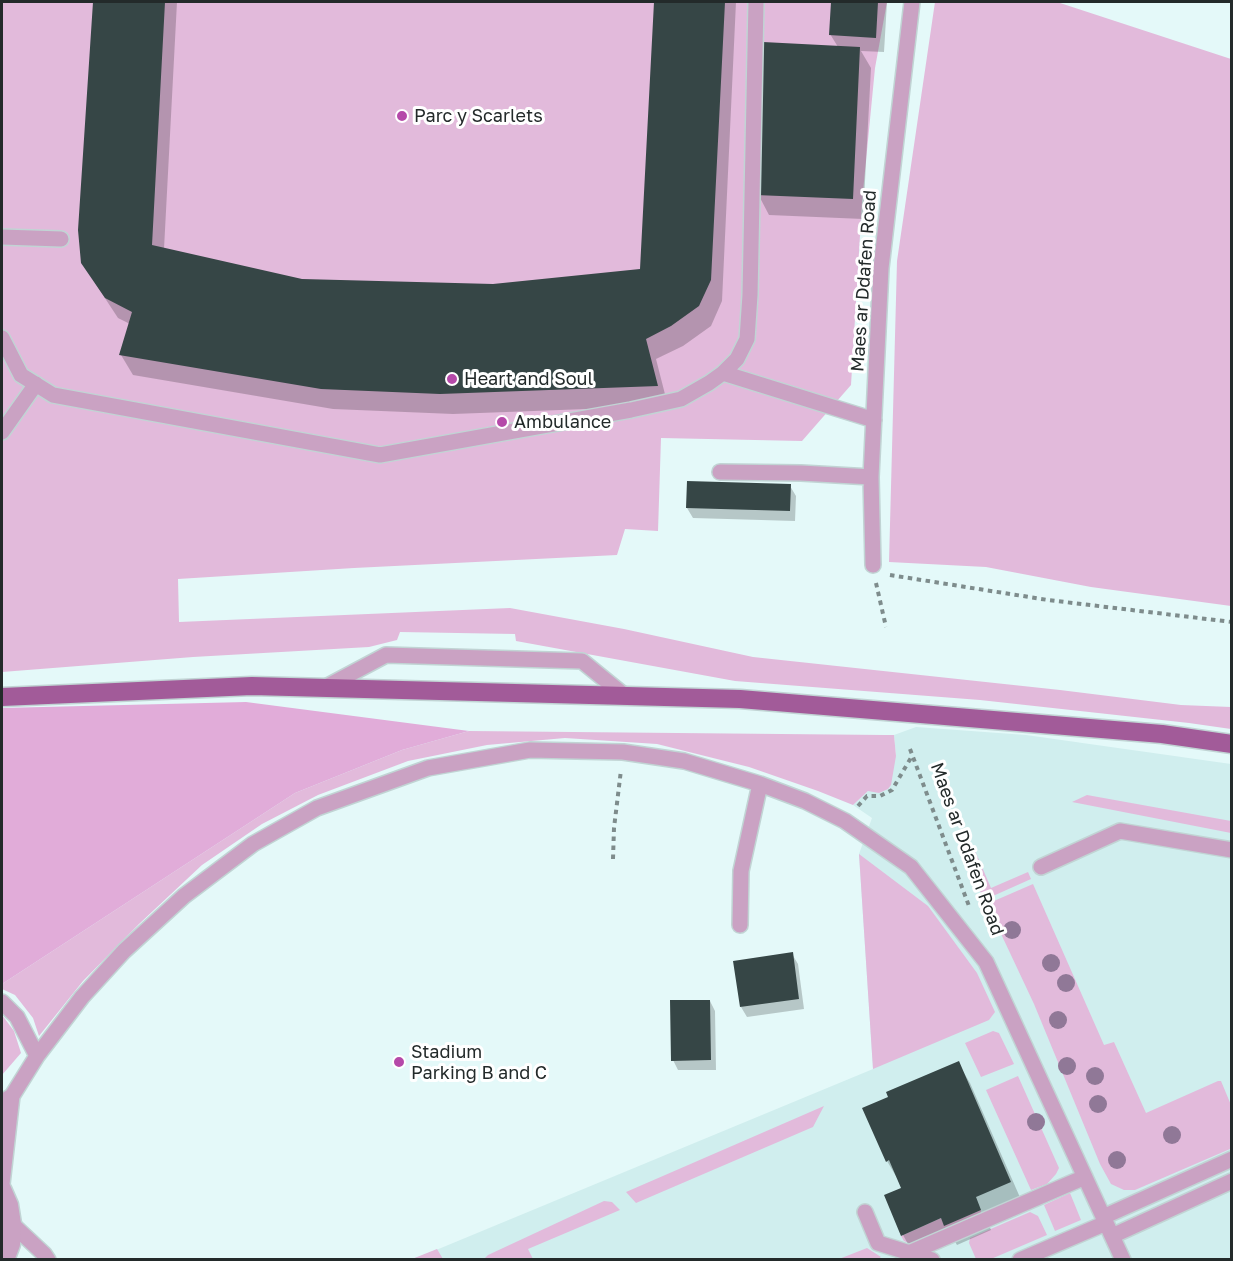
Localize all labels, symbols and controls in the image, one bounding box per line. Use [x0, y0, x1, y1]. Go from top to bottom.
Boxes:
place label: Parc y Scarlets [414, 105, 543, 127]
marker: Parc y Scarlets [395, 109, 409, 123]
street label: Maes ar Ddafen Road [847, 189, 881, 373]
place label: Heart and Soul [464, 368, 593, 390]
marker: Heart and Soul [445, 372, 459, 386]
place label: Ambulance [514, 411, 611, 433]
marker: Ambulance [495, 415, 509, 429]
street label: Maes ar Ddafen Road [926, 760, 1008, 938]
place label: Stadium Parking B and C [411, 1041, 547, 1084]
marker: Stadium Parking B and C [392, 1055, 406, 1069]

